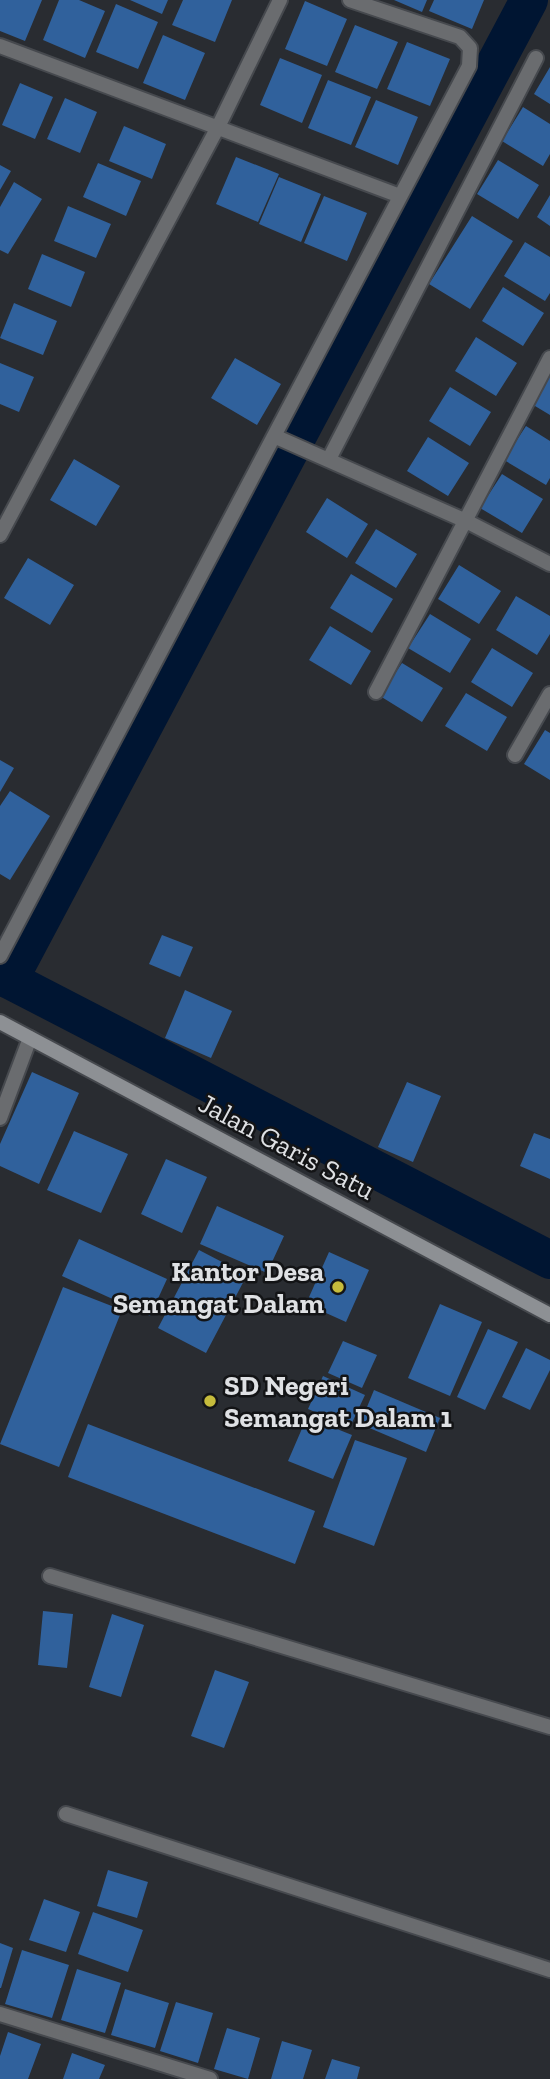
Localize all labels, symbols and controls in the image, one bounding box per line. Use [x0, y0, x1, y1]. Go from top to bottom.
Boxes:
street label: Jalan Garis Satu [193, 1086, 381, 1207]
place label: Kantor Desa Semangat Dalam [113, 1255, 324, 1320]
marker: Kantor Desa Semangat Dalam [330, 1279, 346, 1295]
place label: SD Negeri Semangat Dalam 1 [224, 1369, 452, 1434]
marker: SD Negeri Semangat Dalam 1 [202, 1393, 218, 1409]

